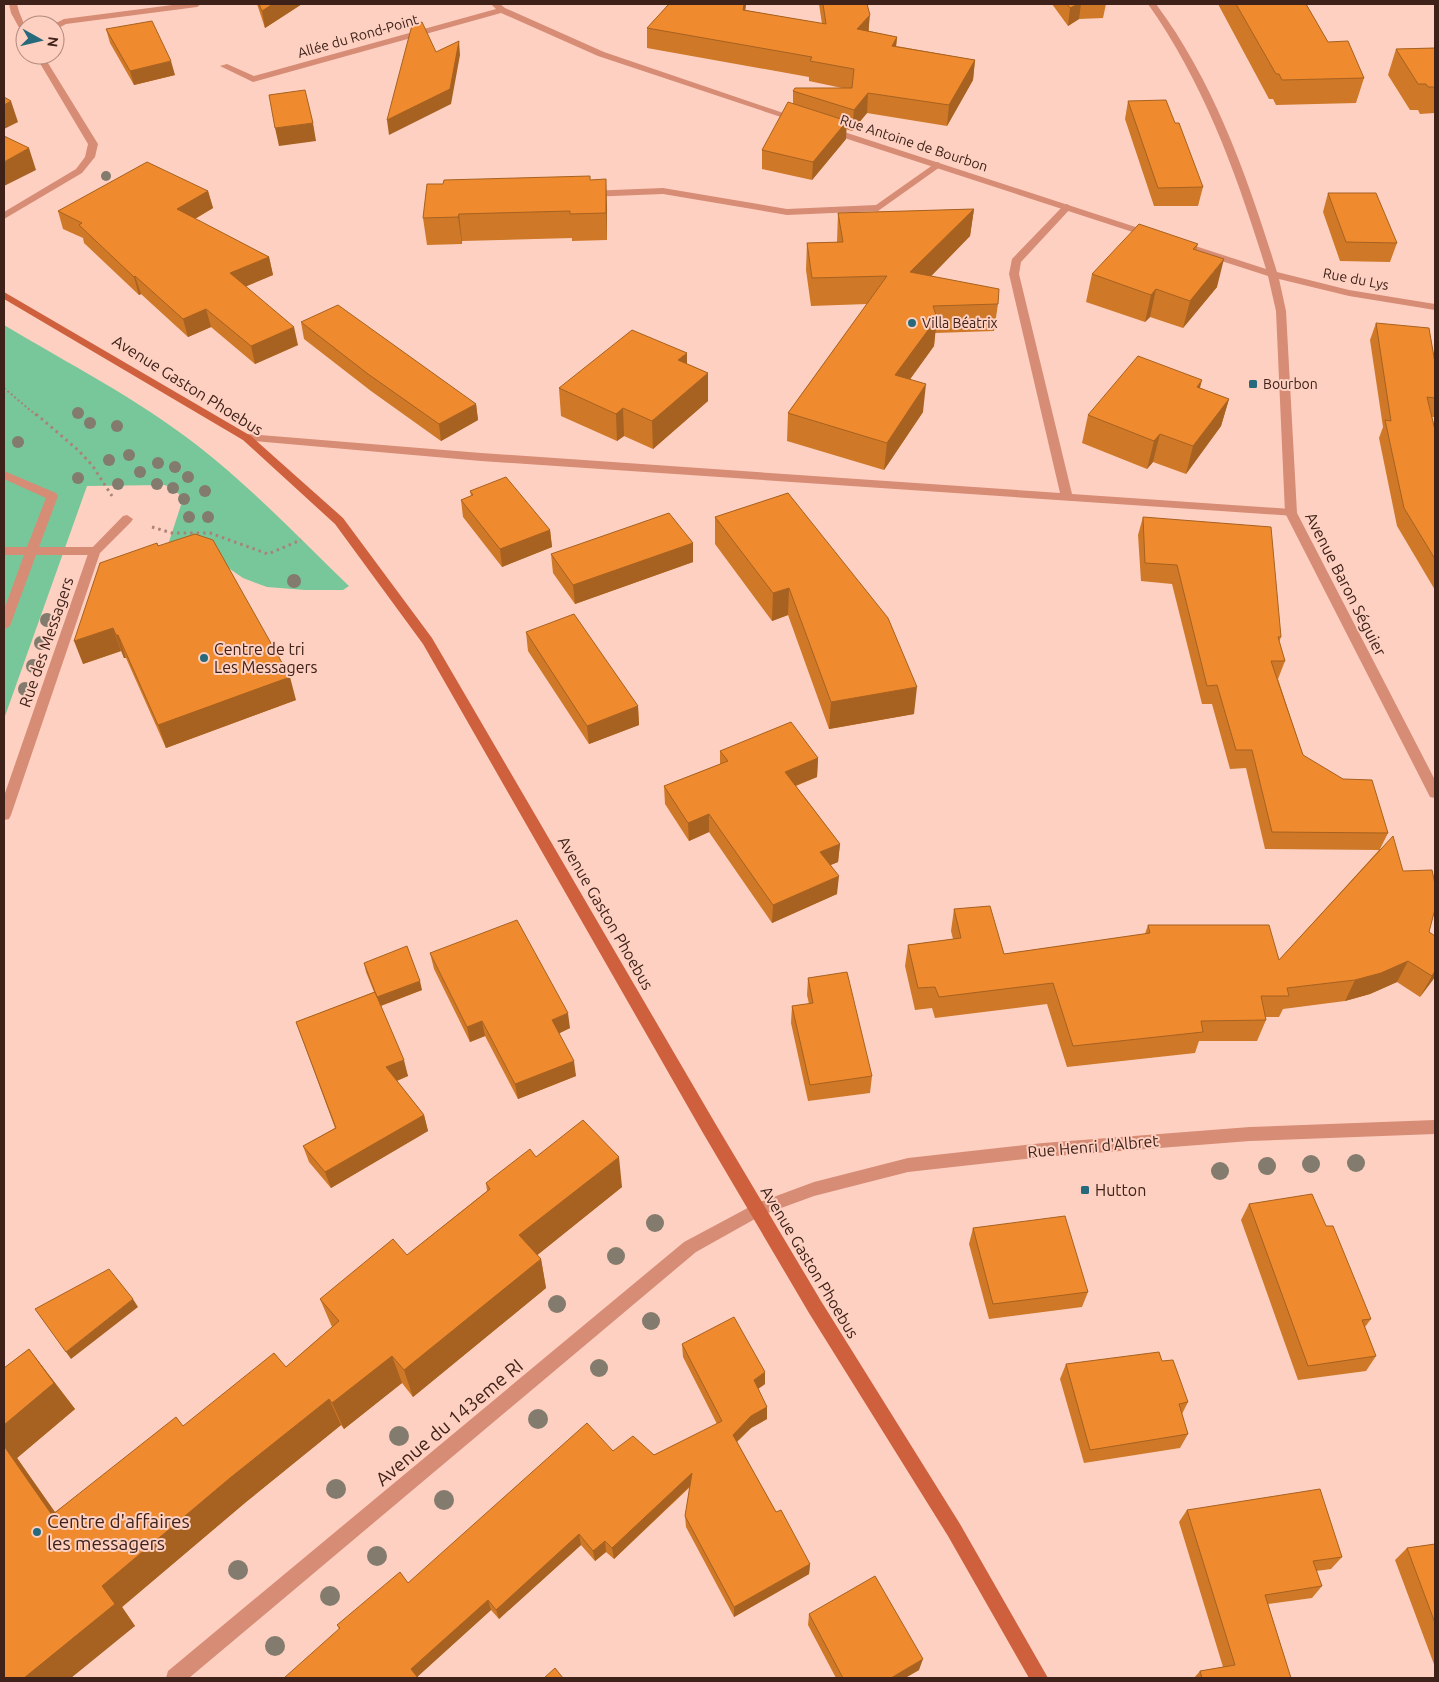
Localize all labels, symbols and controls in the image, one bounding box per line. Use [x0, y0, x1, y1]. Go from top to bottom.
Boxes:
street label: Allée du Rond-Point [296, 11, 421, 61]
north arrow [15, 15, 65, 65]
text: N [44, 36, 62, 48]
street label: Rue Antoine de Bourbon [838, 112, 990, 174]
street label: Rue du Lys [1322, 265, 1390, 293]
place label: Villa Béatrix [922, 315, 998, 331]
marker: Villa Béatrix [906, 317, 918, 329]
street label: Avenue Gaston Phoebus [109, 331, 267, 439]
place label: Bourbon [1263, 376, 1318, 392]
marker: Bourbon [1247, 378, 1259, 390]
street label: Avenue Baron Séguier [1302, 509, 1390, 659]
street label: Rue des Messagers [15, 575, 77, 709]
place label: Centre de tri Les Messagers [214, 640, 318, 676]
marker: Centre de tri Les Messagers [198, 652, 210, 664]
street label: Avenue Gaston Phoebus [555, 833, 657, 993]
street label: Rue Henri d'Albret [1027, 1131, 1160, 1161]
place label: Hutton [1095, 1181, 1146, 1199]
street label: Avenue Gaston Phoebus [757, 1183, 863, 1341]
marker: Hutton [1079, 1184, 1091, 1196]
street label: Avenue du 143eme RI [371, 1354, 527, 1490]
place label: Centre d'affaires les messagers [47, 1510, 190, 1554]
marker: Centre d'affaires les messagers [31, 1526, 43, 1538]

